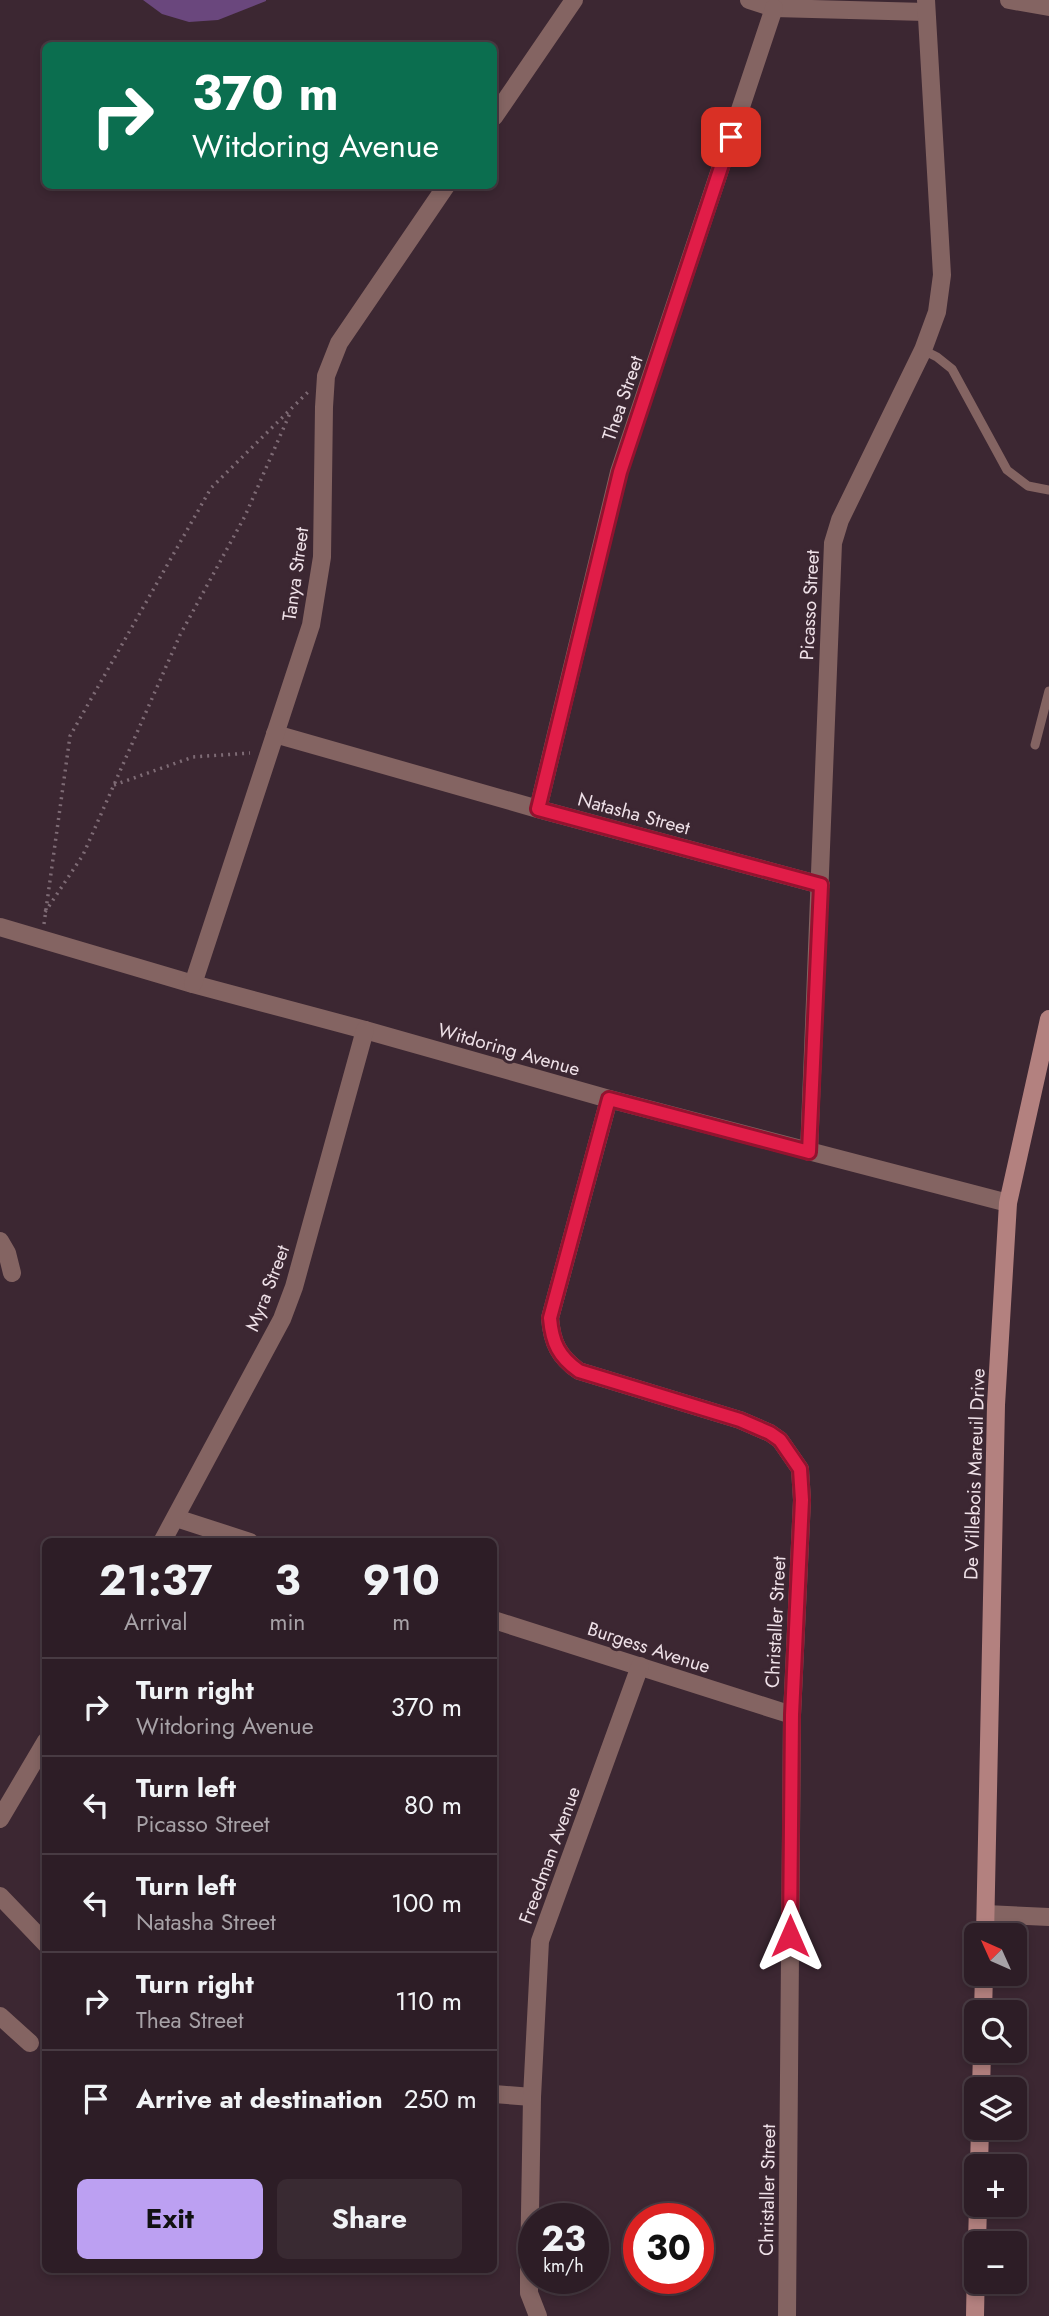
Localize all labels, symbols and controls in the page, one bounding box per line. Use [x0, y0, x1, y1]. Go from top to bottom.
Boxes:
text: 370 m [192, 58, 339, 128]
icon: right [77, 70, 168, 161]
pin [701, 107, 761, 167]
icon: arrive [712, 118, 750, 156]
text: Witdoring Avenue [192, 123, 439, 169]
street label: Thea Street [595, 351, 650, 445]
street label: Tanya Street [276, 525, 315, 623]
street label: Picasso Street [793, 549, 826, 661]
street label: Natasha Street [575, 786, 694, 842]
street label: Witdoring Avenue [435, 1016, 583, 1083]
street label: Myra Street [239, 1241, 296, 1335]
street label: De Villebois Mareuil Drive [957, 1368, 992, 1580]
text: 21:37 [99, 1550, 212, 1611]
text: 3 [274, 1550, 301, 1611]
text: 910 [363, 1550, 440, 1611]
street label: Christaller Street [759, 1555, 792, 1689]
text: Arrival [124, 1605, 187, 1639]
text: min [269, 1605, 305, 1639]
text: m [392, 1605, 410, 1639]
street label: Burgess Avenue [584, 1615, 714, 1680]
text: Turn right [136, 1671, 254, 1709]
icon: right [77, 1688, 115, 1726]
text: 370 m [391, 1688, 462, 1726]
text: Witdoring Avenue [136, 1709, 314, 1743]
text: Turn left [136, 1769, 236, 1807]
street label: Freedman Avenue [512, 1782, 587, 1928]
icon: left [77, 1786, 115, 1824]
text: 80 m [404, 1786, 462, 1824]
text: Picasso Street [136, 1807, 270, 1841]
text: Turn left [136, 1867, 236, 1905]
icon: left [77, 1884, 115, 1922]
text: 100 m [391, 1884, 462, 1922]
position arrow [753, 1899, 827, 1973]
text: Natasha Street [136, 1905, 276, 1939]
north arrow [964, 1923, 1027, 1986]
map controls [964, 1923, 1027, 2294]
text: Turn right [136, 1965, 254, 2003]
icon: right [77, 1982, 115, 2020]
text: 110 m [395, 1982, 462, 2020]
button: search [964, 2000, 1027, 2063]
text: Thea Street [136, 2003, 243, 2037]
button: layers [964, 2077, 1027, 2140]
icon: arrive [77, 2080, 115, 2118]
text: Arrive at destination [136, 2080, 383, 2118]
text: 250 m [404, 2080, 477, 2118]
street label: Christaller Street [753, 2123, 782, 2256]
button: + [964, 2154, 1027, 2217]
button: Exit [77, 2179, 263, 2259]
button: Share [277, 2179, 462, 2259]
speed limit sign: 30 [623, 2203, 714, 2294]
text: 23 [541, 2214, 586, 2264]
button: − [964, 2231, 1027, 2294]
text: km/h [543, 2253, 584, 2279]

